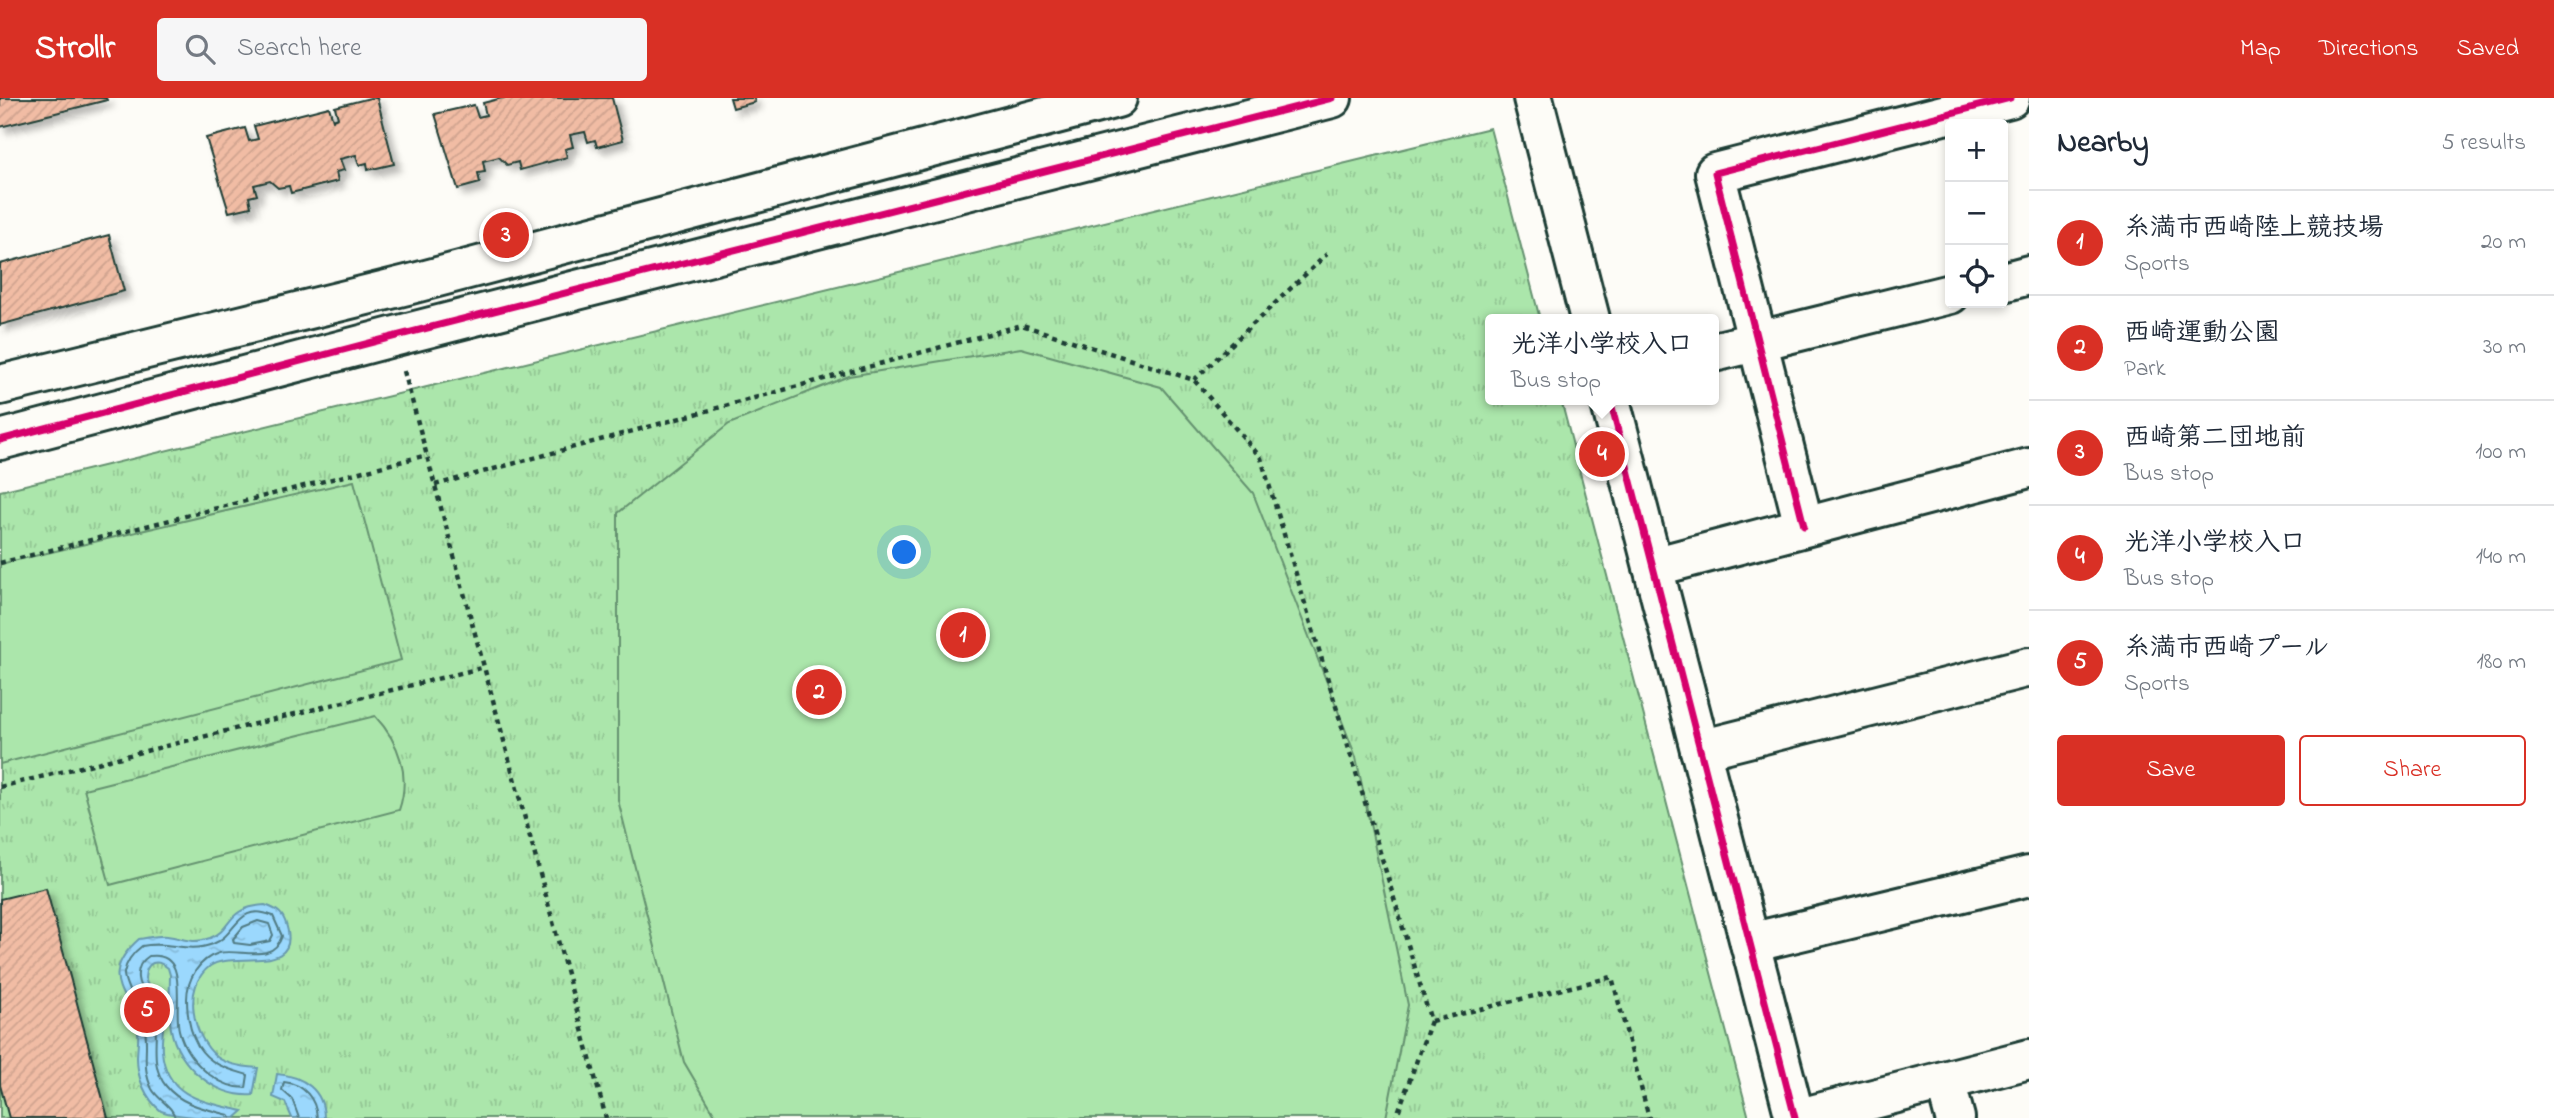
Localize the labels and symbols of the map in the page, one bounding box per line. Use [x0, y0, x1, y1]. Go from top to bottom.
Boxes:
pin: 3 [483, 209, 529, 261]
pin: 4 [1579, 428, 1625, 480]
your location [887, 535, 921, 569]
pin: 1 [940, 609, 986, 661]
pin: 2 [796, 666, 842, 718]
pin: 5 [124, 984, 170, 1036]

